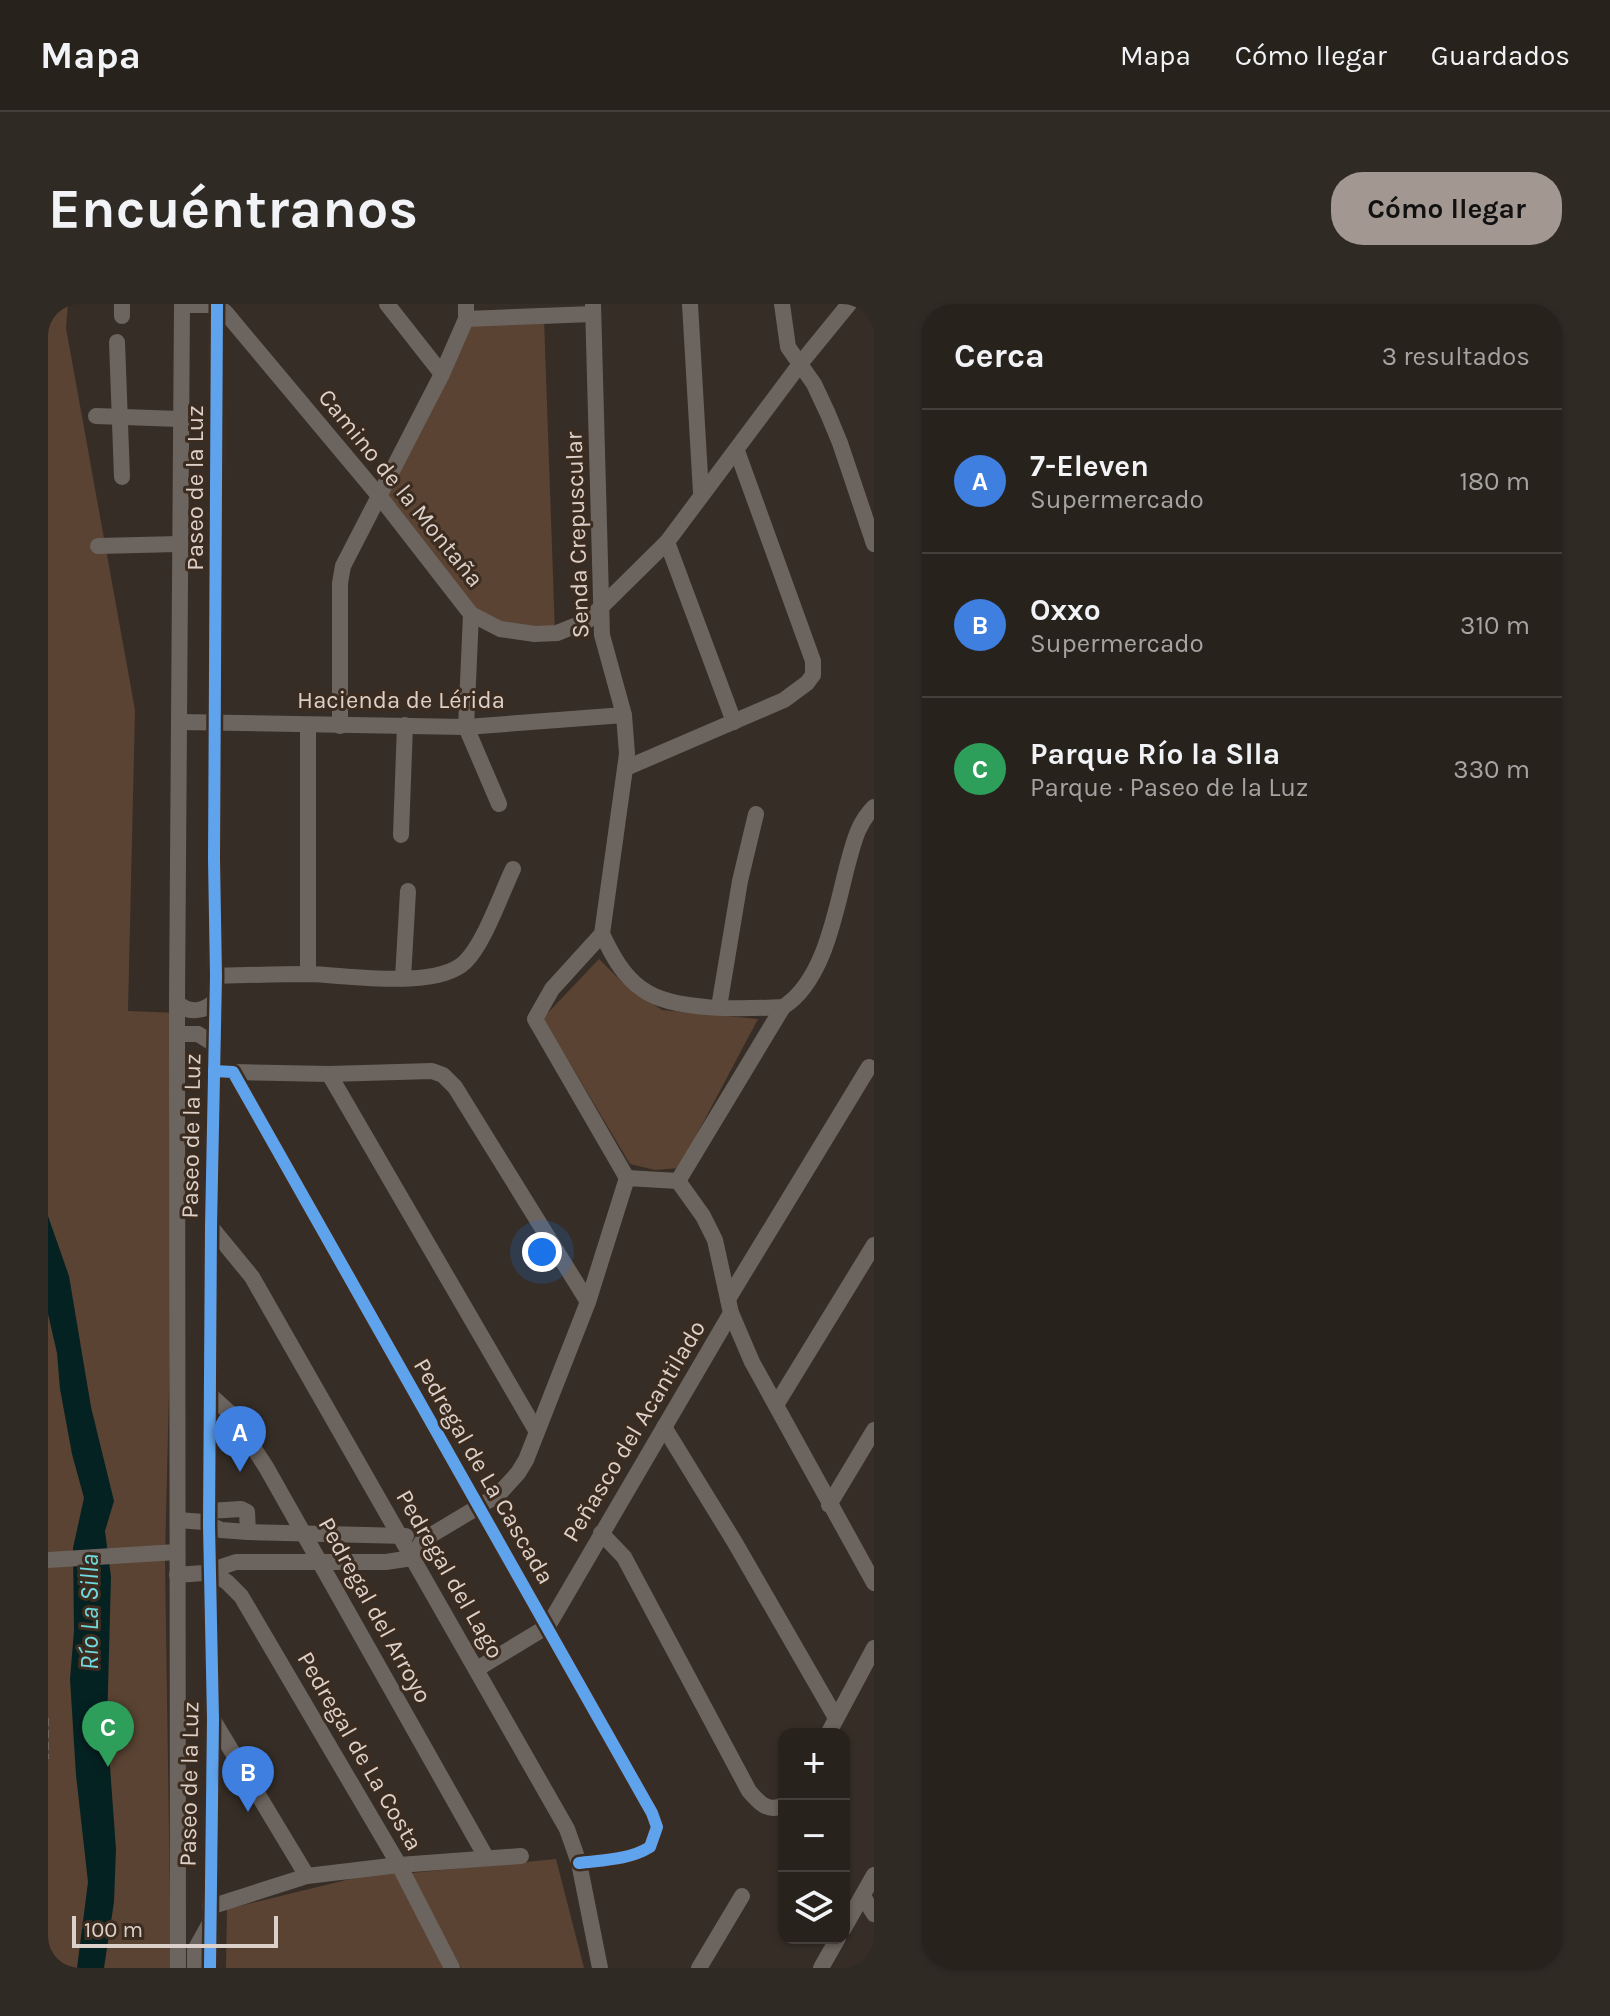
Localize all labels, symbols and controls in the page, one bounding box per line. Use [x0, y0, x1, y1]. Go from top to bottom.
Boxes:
text: Mapa [40, 33, 141, 78]
text: Mapa [1120, 39, 1191, 72]
text: Cómo llegar [1235, 39, 1387, 72]
text: Guardados [1431, 39, 1570, 72]
button: Cómo llegar [1331, 172, 1562, 245]
text: Encuéntranos [48, 176, 418, 241]
text: Cerca [954, 336, 1045, 376]
text: 3 resultados [1382, 341, 1530, 372]
street label: Camino de la Montaña [313, 383, 489, 593]
street label: Paseo de la Luz [181, 405, 209, 571]
street label: Senda Crepuscular [559, 431, 595, 639]
text: 7-Eleven [1030, 448, 1149, 484]
text: A [972, 466, 988, 497]
text: 180 m [1460, 466, 1530, 497]
text: Supermercado [1030, 484, 1204, 515]
text: Oxxo [1030, 592, 1101, 628]
text: B [972, 610, 988, 641]
text: 310 m [1460, 610, 1530, 641]
text: Supermercado [1030, 628, 1204, 659]
street label: Hacienda de Lérida [297, 686, 505, 714]
text: Parque Río la Slla [1030, 736, 1280, 772]
text: C [972, 754, 988, 785]
text: 330 m [1453, 754, 1530, 785]
text: Parque · Paseo de la Luz [1030, 772, 1308, 803]
street label: Paseo de la Luz [176, 1053, 206, 1219]
your location [522, 1232, 562, 1272]
street label: Peñasco del Acantilado [557, 1315, 711, 1547]
street label: Pedregal de La Cascada [408, 1353, 560, 1589]
pin: A [214, 1406, 266, 1472]
street label: Pedregal del Lago [390, 1485, 510, 1663]
street label: Pedregal del Arroyo [312, 1512, 438, 1708]
water label: Río La Silla [74, 1554, 105, 1670]
street label: Pedregal de La Costa [292, 1647, 428, 1855]
pin: C [82, 1701, 134, 1767]
street label: Paseo de la Luz [174, 1701, 204, 1867]
map controls [778, 1728, 850, 1944]
button: + [778, 1728, 850, 1800]
pin: B [222, 1746, 274, 1812]
button: − [778, 1800, 850, 1872]
button: layers [778, 1872, 850, 1944]
scale bar [72, 1912, 278, 1948]
text: 100 m [84, 1917, 143, 1943]

